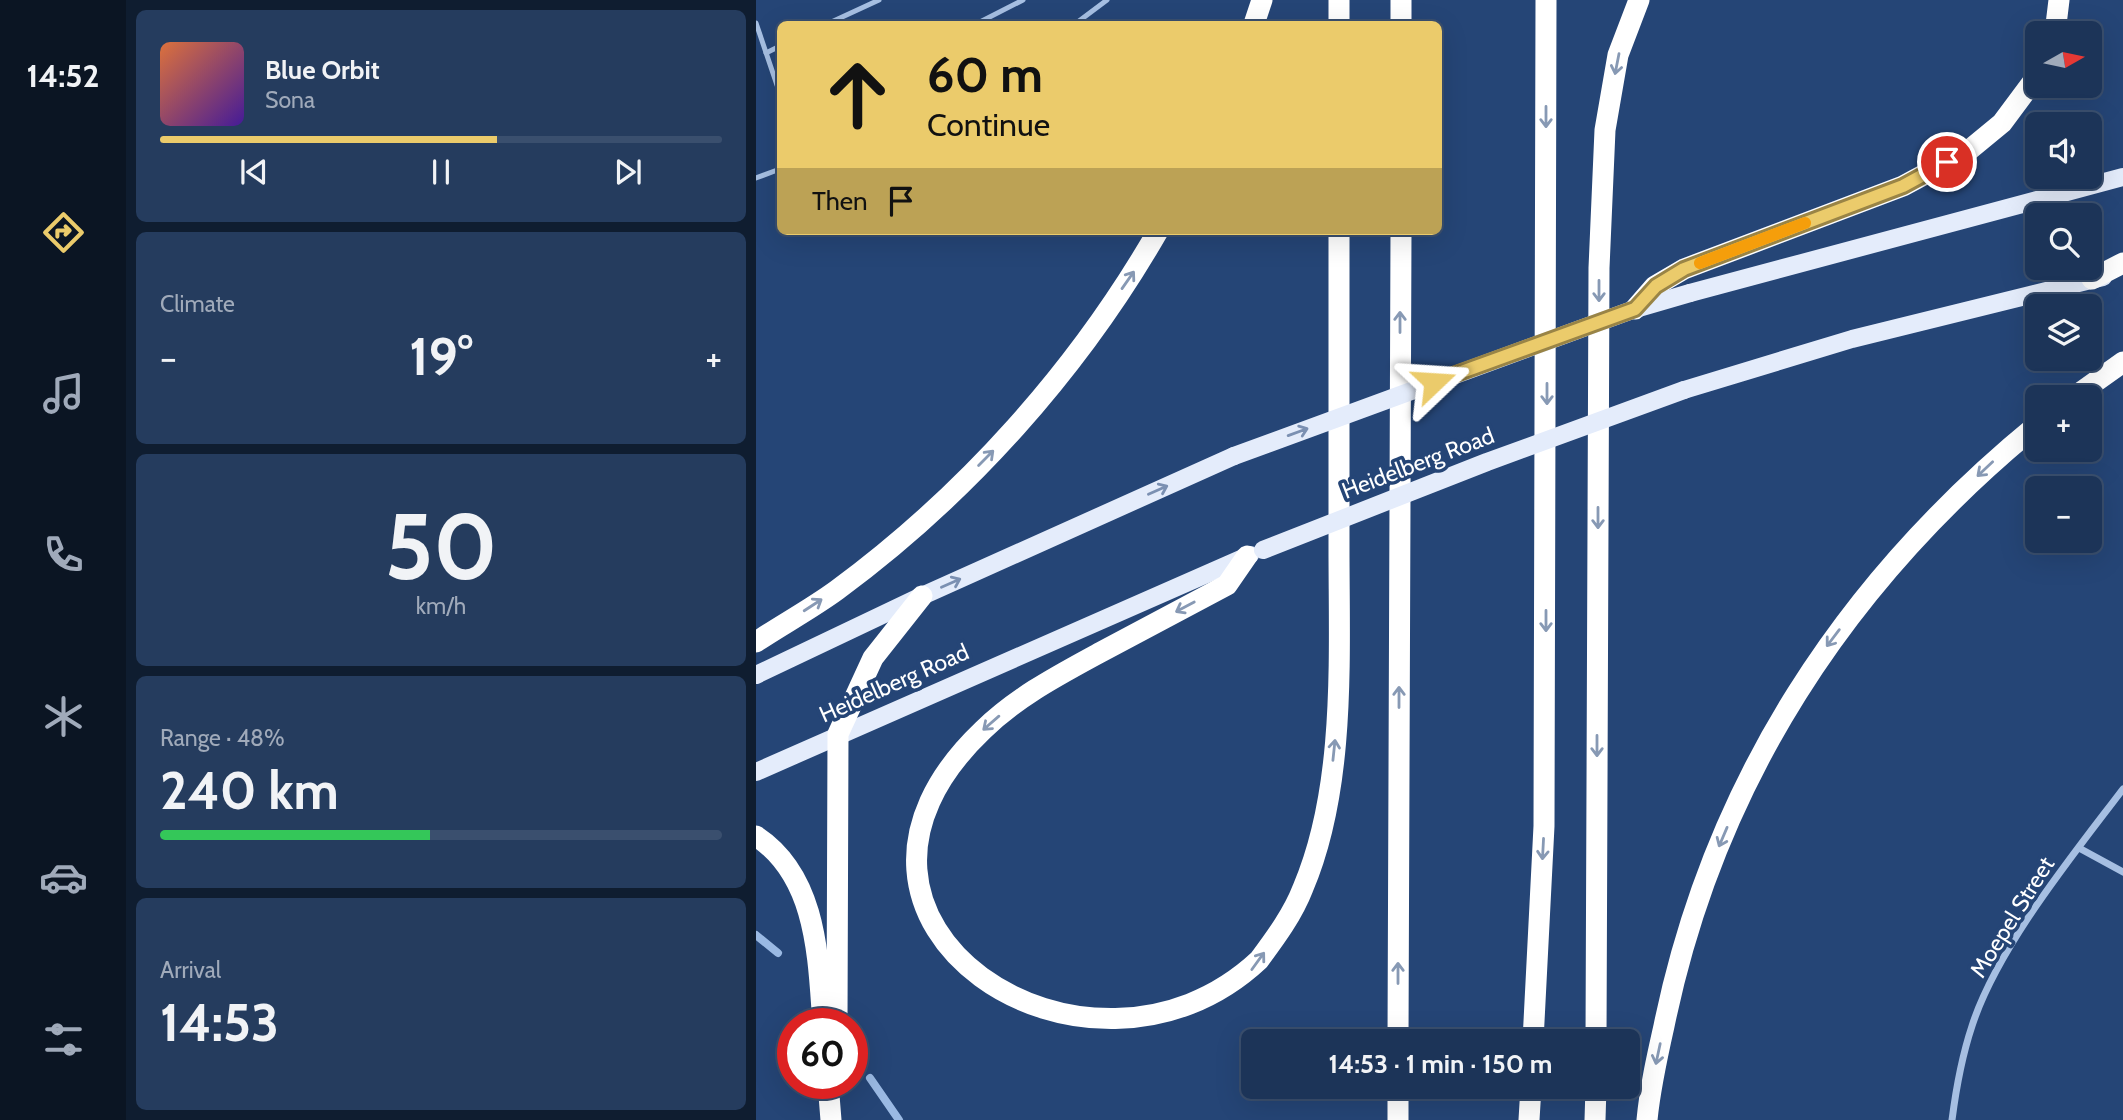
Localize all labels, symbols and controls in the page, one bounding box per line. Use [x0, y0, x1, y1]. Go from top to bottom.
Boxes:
north arrow [2025, 21, 2102, 98]
map controls [2025, 21, 2102, 553]
text: 60 m [927, 45, 1043, 104]
icon: ahead [812, 49, 903, 140]
one-way arrow [1610, 52, 1623, 75]
text: Blue Orbit [265, 54, 380, 86]
text: 14:52 [27, 56, 99, 95]
text: Sona [265, 86, 315, 114]
text: Continue [927, 105, 1050, 144]
one-way arrow [1539, 105, 1553, 128]
button: sound [2025, 112, 2102, 189]
pin [1917, 132, 1977, 192]
icon: arrive [1928, 143, 1966, 181]
icon: previous [235, 153, 273, 191]
icon: pause [422, 153, 460, 191]
icon: next [609, 153, 647, 191]
icon: arrive [882, 182, 920, 220]
text: Then [812, 185, 868, 217]
button: search [2025, 203, 2102, 280]
icon: directions [39, 208, 88, 257]
one-way arrow [1121, 271, 1135, 290]
one-way arrow [1592, 279, 1606, 302]
text: Climate [160, 290, 235, 318]
button: layers [2025, 294, 2102, 371]
one-way arrow [1393, 311, 1407, 334]
text: 19° [409, 325, 473, 388]
text: − [160, 334, 177, 381]
text: + [705, 334, 722, 381]
position arrow [1397, 345, 1471, 419]
icon: music [39, 369, 88, 418]
one-way arrow [1540, 382, 1554, 405]
button: + [2025, 385, 2102, 462]
street label: Heidelberg Road [1338, 421, 1498, 505]
one-way arrow [1287, 425, 1309, 437]
one-way arrow [978, 449, 995, 466]
one-way arrow [1976, 461, 1994, 477]
button: − [2025, 476, 2102, 553]
one-way arrow [1147, 483, 1168, 496]
text: 50 [384, 491, 498, 602]
one-way arrow [1591, 506, 1605, 529]
icon: phone [39, 530, 88, 579]
one-way arrow [939, 576, 961, 589]
text: km/h [416, 592, 466, 620]
one-way arrow [803, 597, 823, 611]
one-way arrow [1176, 600, 1196, 614]
one-way arrow [1539, 609, 1553, 632]
one-way arrow [1826, 628, 1840, 647]
street label: Heidelberg Road [815, 638, 973, 728]
one-way arrow [1392, 685, 1406, 708]
icon: climate [39, 692, 88, 741]
one-way arrow [982, 715, 1000, 731]
text: Range · 48% [160, 724, 285, 752]
one-way arrow [1590, 734, 1604, 757]
one-way arrow [1327, 740, 1340, 762]
text: 240 km [160, 759, 339, 822]
one-way arrow [1716, 825, 1729, 847]
one-way arrow [1536, 837, 1549, 859]
street label: Moepel Street [1964, 851, 2060, 983]
icon: car [39, 853, 88, 902]
one-way arrow [1251, 952, 1265, 971]
text: Arrival [160, 956, 221, 984]
one-way arrow [1391, 962, 1405, 985]
text: 14:53 [160, 991, 279, 1054]
speed limit sign: 60 [777, 1008, 868, 1099]
icon: filters [39, 1015, 88, 1064]
one-way arrow [1651, 1042, 1665, 1065]
text: 14:53 · 1 min · 150 m [1329, 1048, 1552, 1080]

